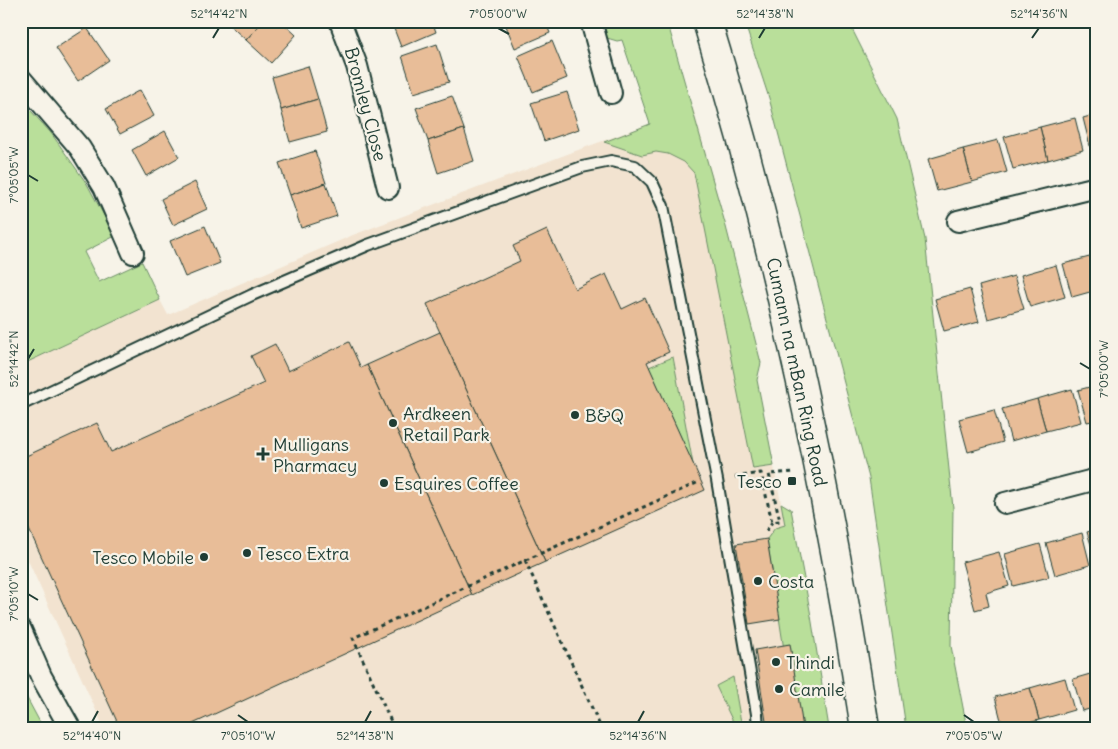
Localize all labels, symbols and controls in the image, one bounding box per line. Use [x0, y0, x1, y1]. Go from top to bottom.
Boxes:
text: 52°14'42"N [190, 6, 248, 21]
text: 7°05'00"W [469, 6, 527, 21]
text: 52°14'38"N [736, 6, 794, 21]
text: 52°14'36"N [1010, 6, 1068, 21]
street label: Bromley Close [340, 45, 392, 163]
text: 7°05'05"W [6, 147, 21, 203]
street label: Cumann na mBan Ring Road [762, 256, 833, 489]
text: 52°14'42"N [6, 330, 21, 388]
text: 7°05'00"W [1096, 340, 1111, 398]
place label: Ardkeen Retail Park [403, 402, 490, 446]
place label: B&Q [585, 404, 624, 427]
marker: B&Q [569, 409, 581, 421]
marker: Ardkeen Retail Park [387, 417, 399, 429]
place label: Mulligans Pharmacy [273, 433, 357, 477]
marker: Mulligans Pharmacy [257, 448, 269, 460]
place label: Tesco [737, 470, 782, 493]
place label: Esquires Coffee [394, 472, 519, 495]
marker: Tesco [786, 475, 798, 487]
marker: Esquires Coffee [378, 477, 390, 489]
place label: Tesco Extra [257, 542, 349, 565]
place label: Tesco Mobile [92, 546, 194, 569]
marker: Tesco Extra [241, 547, 253, 559]
marker: Tesco Mobile [198, 551, 210, 563]
text: 7°05'10"W [6, 567, 21, 621]
place label: Costa [768, 570, 814, 593]
marker: Costa [752, 575, 764, 587]
place label: Thindi [786, 651, 835, 674]
marker: Thindi [770, 656, 782, 668]
place label: Camile [789, 678, 845, 701]
marker: Camile [773, 683, 785, 695]
text: 52°14'40"N [63, 728, 121, 743]
text: 7°05'10"W [221, 728, 275, 743]
text: 52°14'38"N [336, 728, 394, 743]
text: 52°14'36"N [609, 728, 667, 743]
text: 7°05'05"W [946, 728, 1002, 743]

